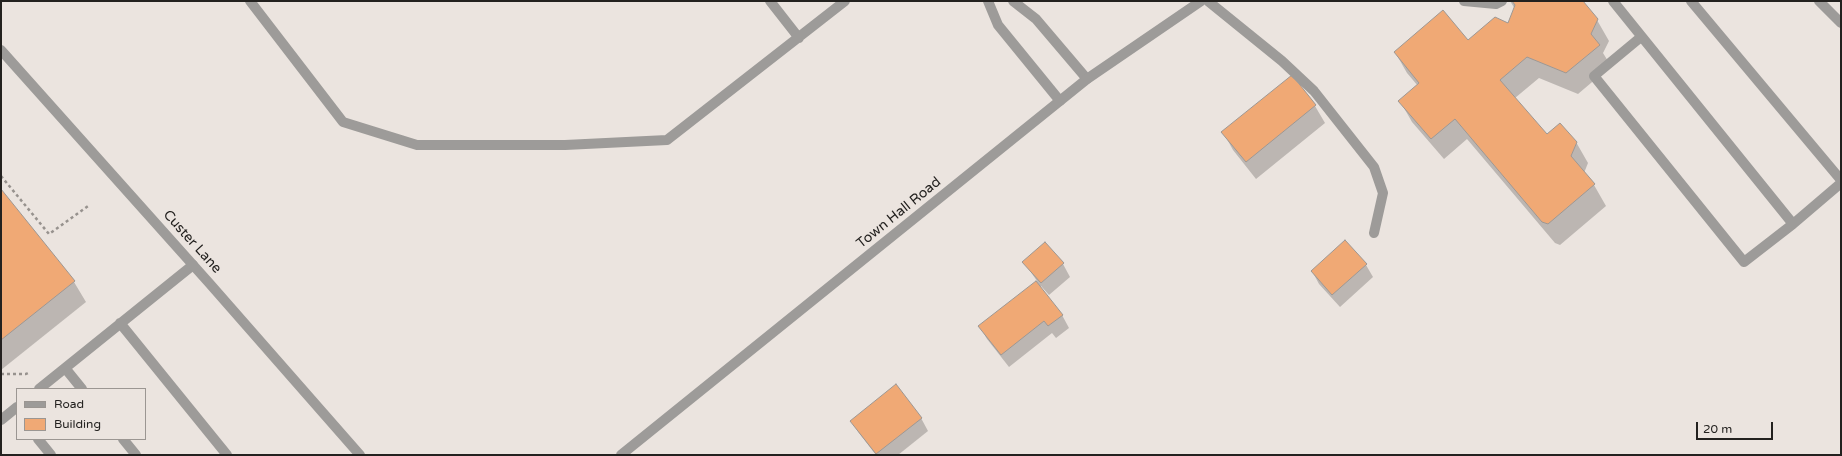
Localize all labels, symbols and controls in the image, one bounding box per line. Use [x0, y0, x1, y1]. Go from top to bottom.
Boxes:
street label: Town Hall Road [853, 174, 945, 252]
street label: Custer Lane [159, 207, 225, 277]
legend [16, 388, 146, 440]
text: Road [54, 397, 84, 411]
scale bar [1698, 414, 1775, 440]
text: Building [54, 417, 101, 431]
text: 20 m [1703, 422, 1732, 436]

